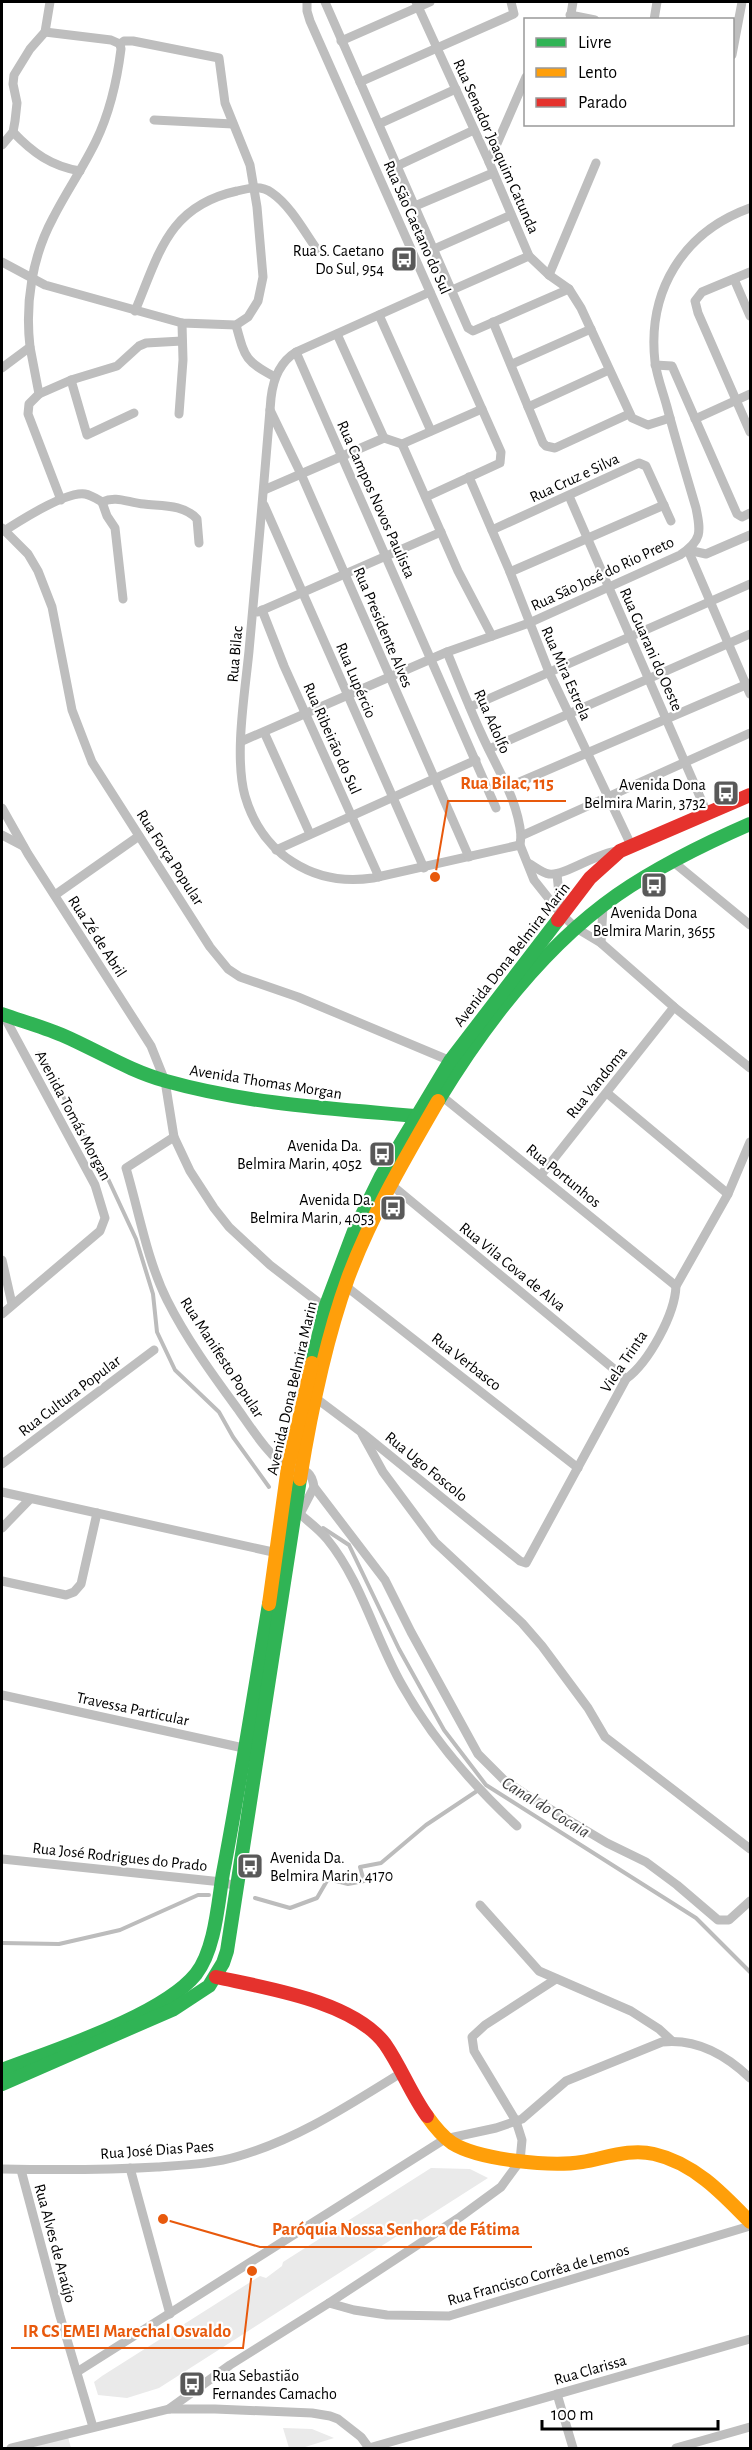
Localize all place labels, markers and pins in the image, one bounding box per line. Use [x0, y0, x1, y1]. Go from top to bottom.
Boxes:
place label: Rua S. Caetano Do Sul, 954 [293, 243, 384, 277]
bus stop icon: Rua S. Caetano Do Sul, 954 [389, 244, 419, 274]
callout: Rua Bilac, 115 [448, 765, 566, 801]
place label: Avenida Dona Belmira Marin, 3732 [584, 777, 706, 811]
bus stop icon: Avenida Dona Belmira Marin, 3732 [711, 778, 741, 808]
bus stop icon: Avenida Dona Belmira Marin, 3655 [639, 870, 669, 900]
place label: Avenida Dona Belmira Marin, 3655 [593, 905, 715, 939]
place label: Avenida Da. Belmira Marin, 4052 [237, 1138, 362, 1172]
bus stop icon: Avenida Da. Belmira Marin, 4052 [367, 1139, 397, 1169]
place label: Avenida Da. Belmira Marin, 4053 [250, 1192, 374, 1226]
bus stop icon: Avenida Da. Belmira Marin, 4053 [378, 1193, 408, 1223]
place label: Avenida Da. Belmira Marin, 4170 [270, 1850, 393, 1884]
bus stop icon: Avenida Da. Belmira Marin, 4170 [235, 1851, 265, 1881]
callout: Paróquia Nossa Senhora de Fátima [260, 2211, 532, 2247]
callout: IR CS EMEI Marechal Osvaldo [11, 2312, 243, 2348]
place label: Rua Sebastião Fernandes Camacho [212, 2368, 337, 2402]
bus stop icon: Rua Sebastião Fernandes Camacho [177, 2369, 207, 2399]

